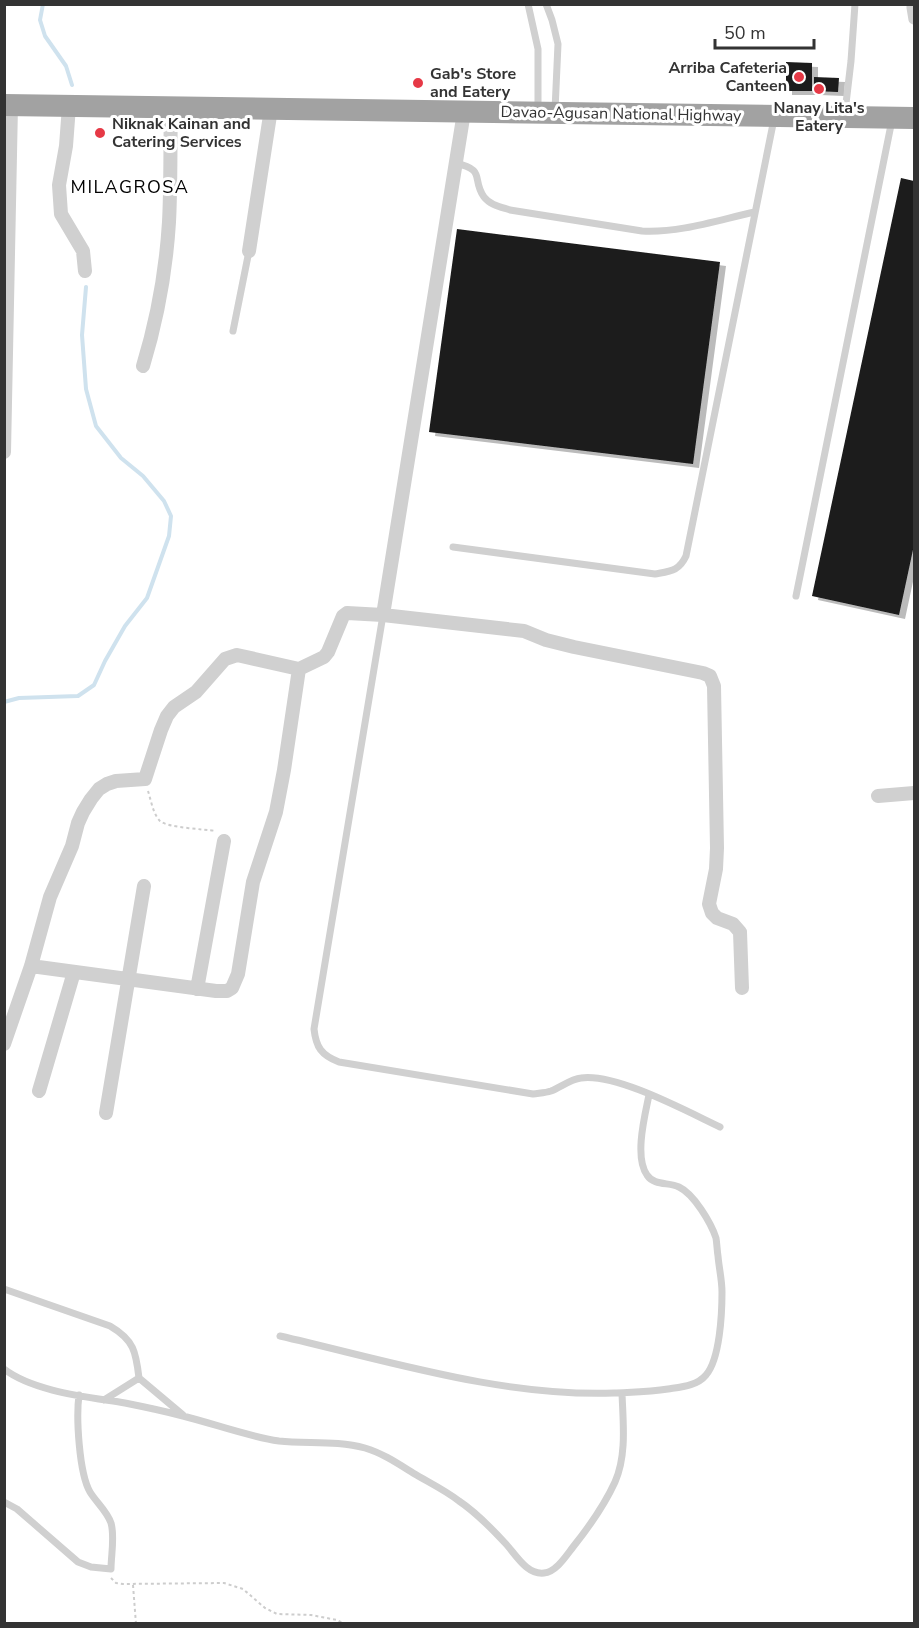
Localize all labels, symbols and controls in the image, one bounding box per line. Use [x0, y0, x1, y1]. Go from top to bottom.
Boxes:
scale bar [715, 12, 814, 50]
text: 50 m [724, 21, 766, 45]
place label: Arriba Cafeteria Canteen [668, 57, 787, 97]
place label: Gab's Store and Eatery [430, 63, 517, 103]
marker: Arriba Cafeteria Canteen [792, 70, 806, 84]
marker: Gab's Store and Eatery [411, 76, 425, 90]
marker: Nanay Lita's Eatery [812, 82, 826, 96]
place label: Nanay Lita's Eatery [773, 97, 865, 137]
street label: Davao-Agusan National Highway [500, 101, 742, 127]
place label: Niknak Kainan and Catering Services [112, 113, 251, 153]
marker: Niknak Kainan and Catering Services [93, 126, 107, 140]
district label: MILAGROSA [71, 175, 189, 199]

